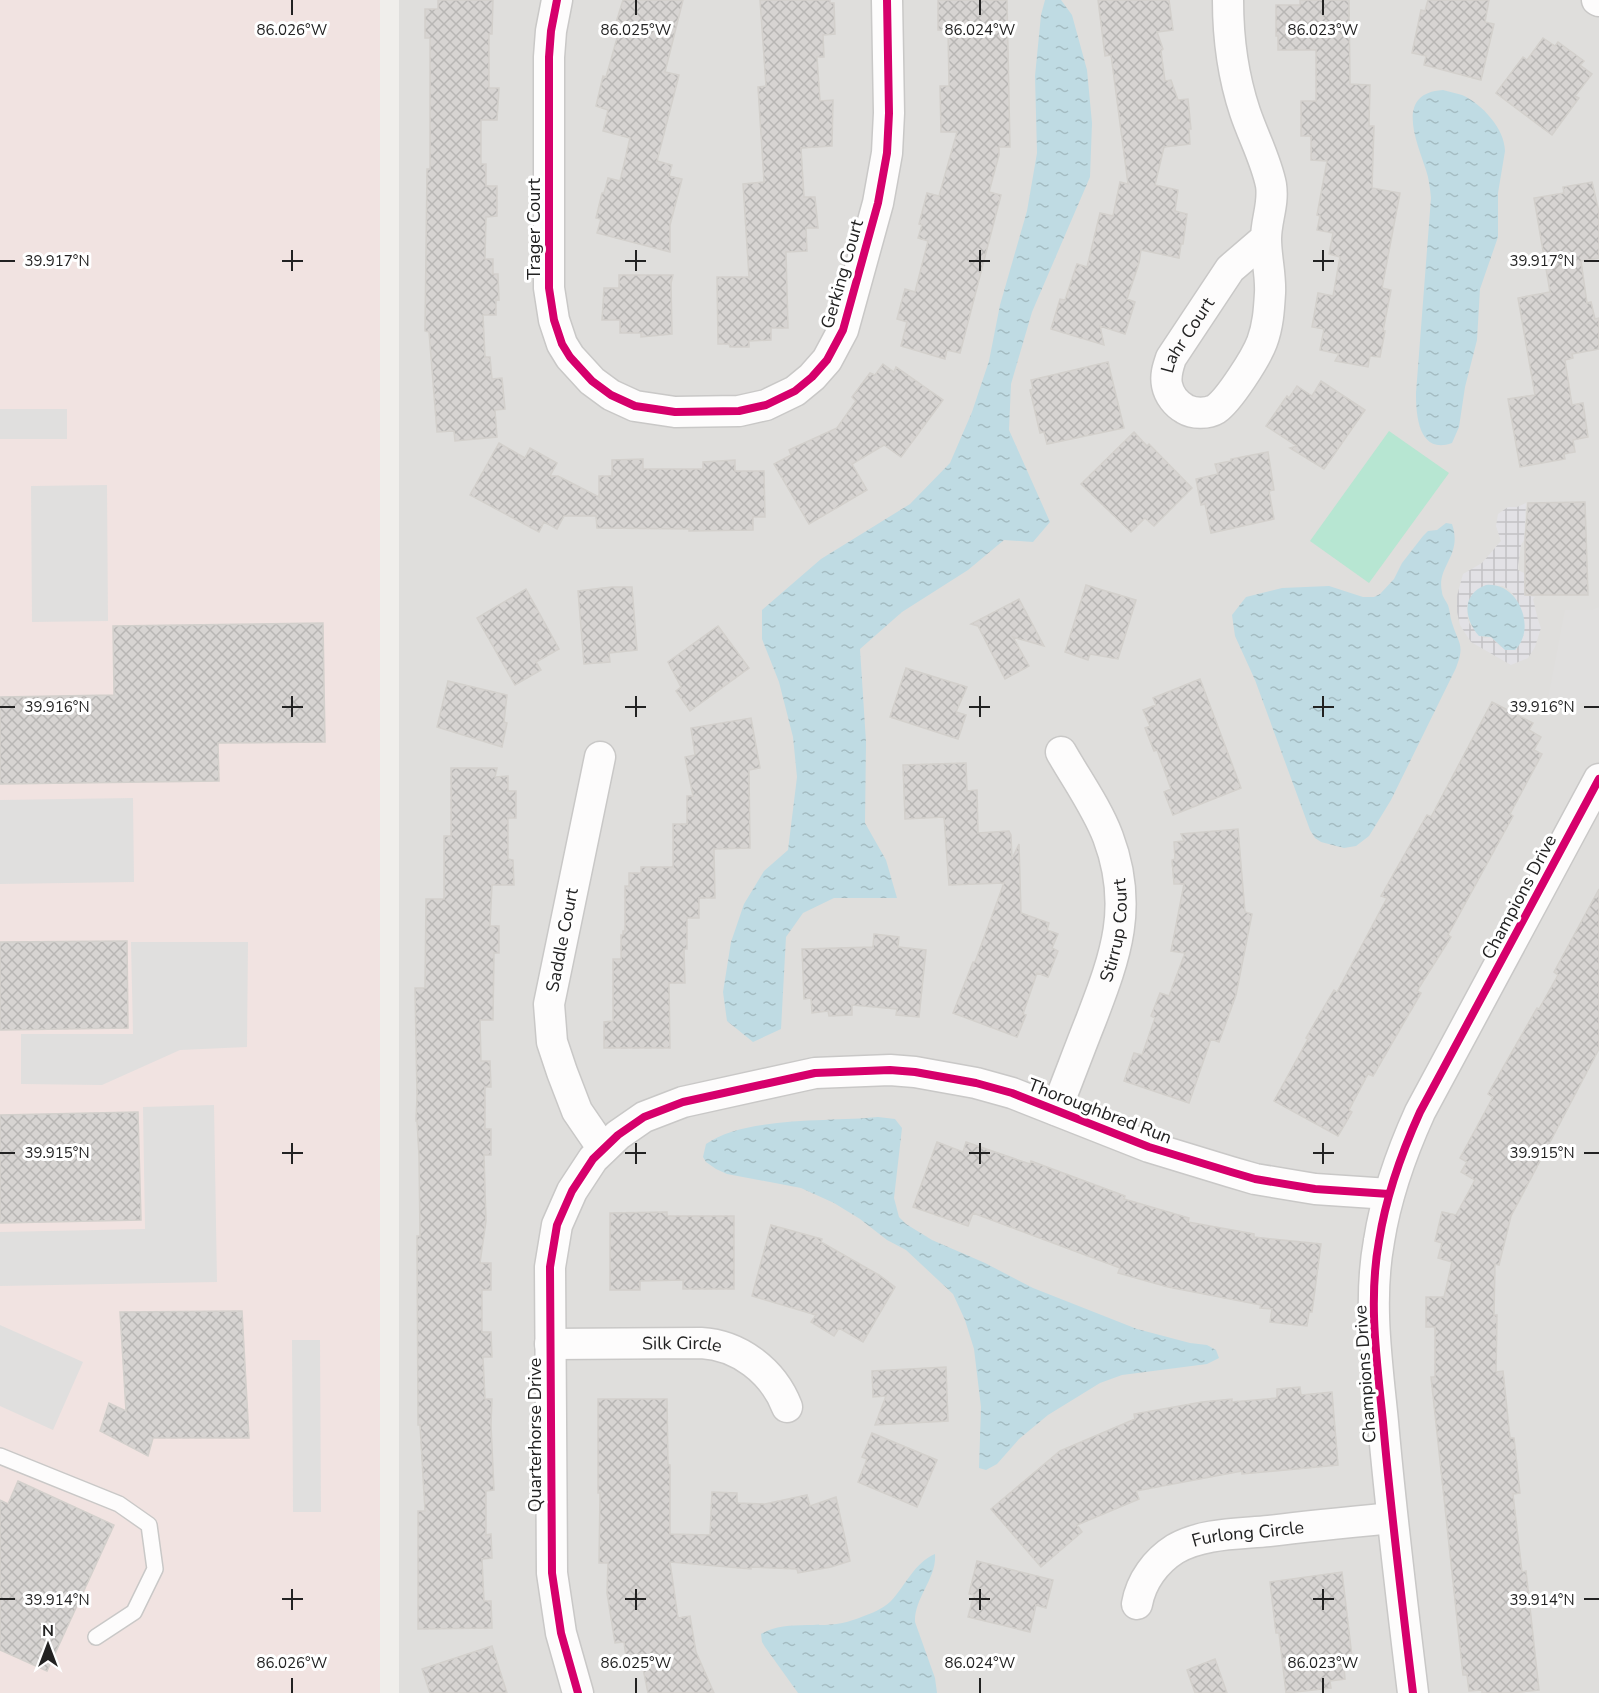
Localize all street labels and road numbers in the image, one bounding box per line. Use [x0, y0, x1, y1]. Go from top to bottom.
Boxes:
street label: Trager Court [522, 178, 546, 280]
street label: Gerking Court [815, 216, 869, 331]
street label: Lahr Court [1155, 292, 1220, 376]
street label: Champions Drive [1476, 830, 1562, 964]
street label: Stirrup Court [1094, 877, 1133, 985]
street label: Saddle Court [540, 885, 584, 994]
street label: Thoroughbred Run [1025, 1073, 1175, 1149]
street label: Champions Drive [1348, 1304, 1382, 1444]
street label: Silk Circle [642, 1331, 724, 1358]
street label: Quarterhorse Drive [523, 1358, 547, 1512]
street label: Furlong Circle [1189, 1515, 1305, 1553]

